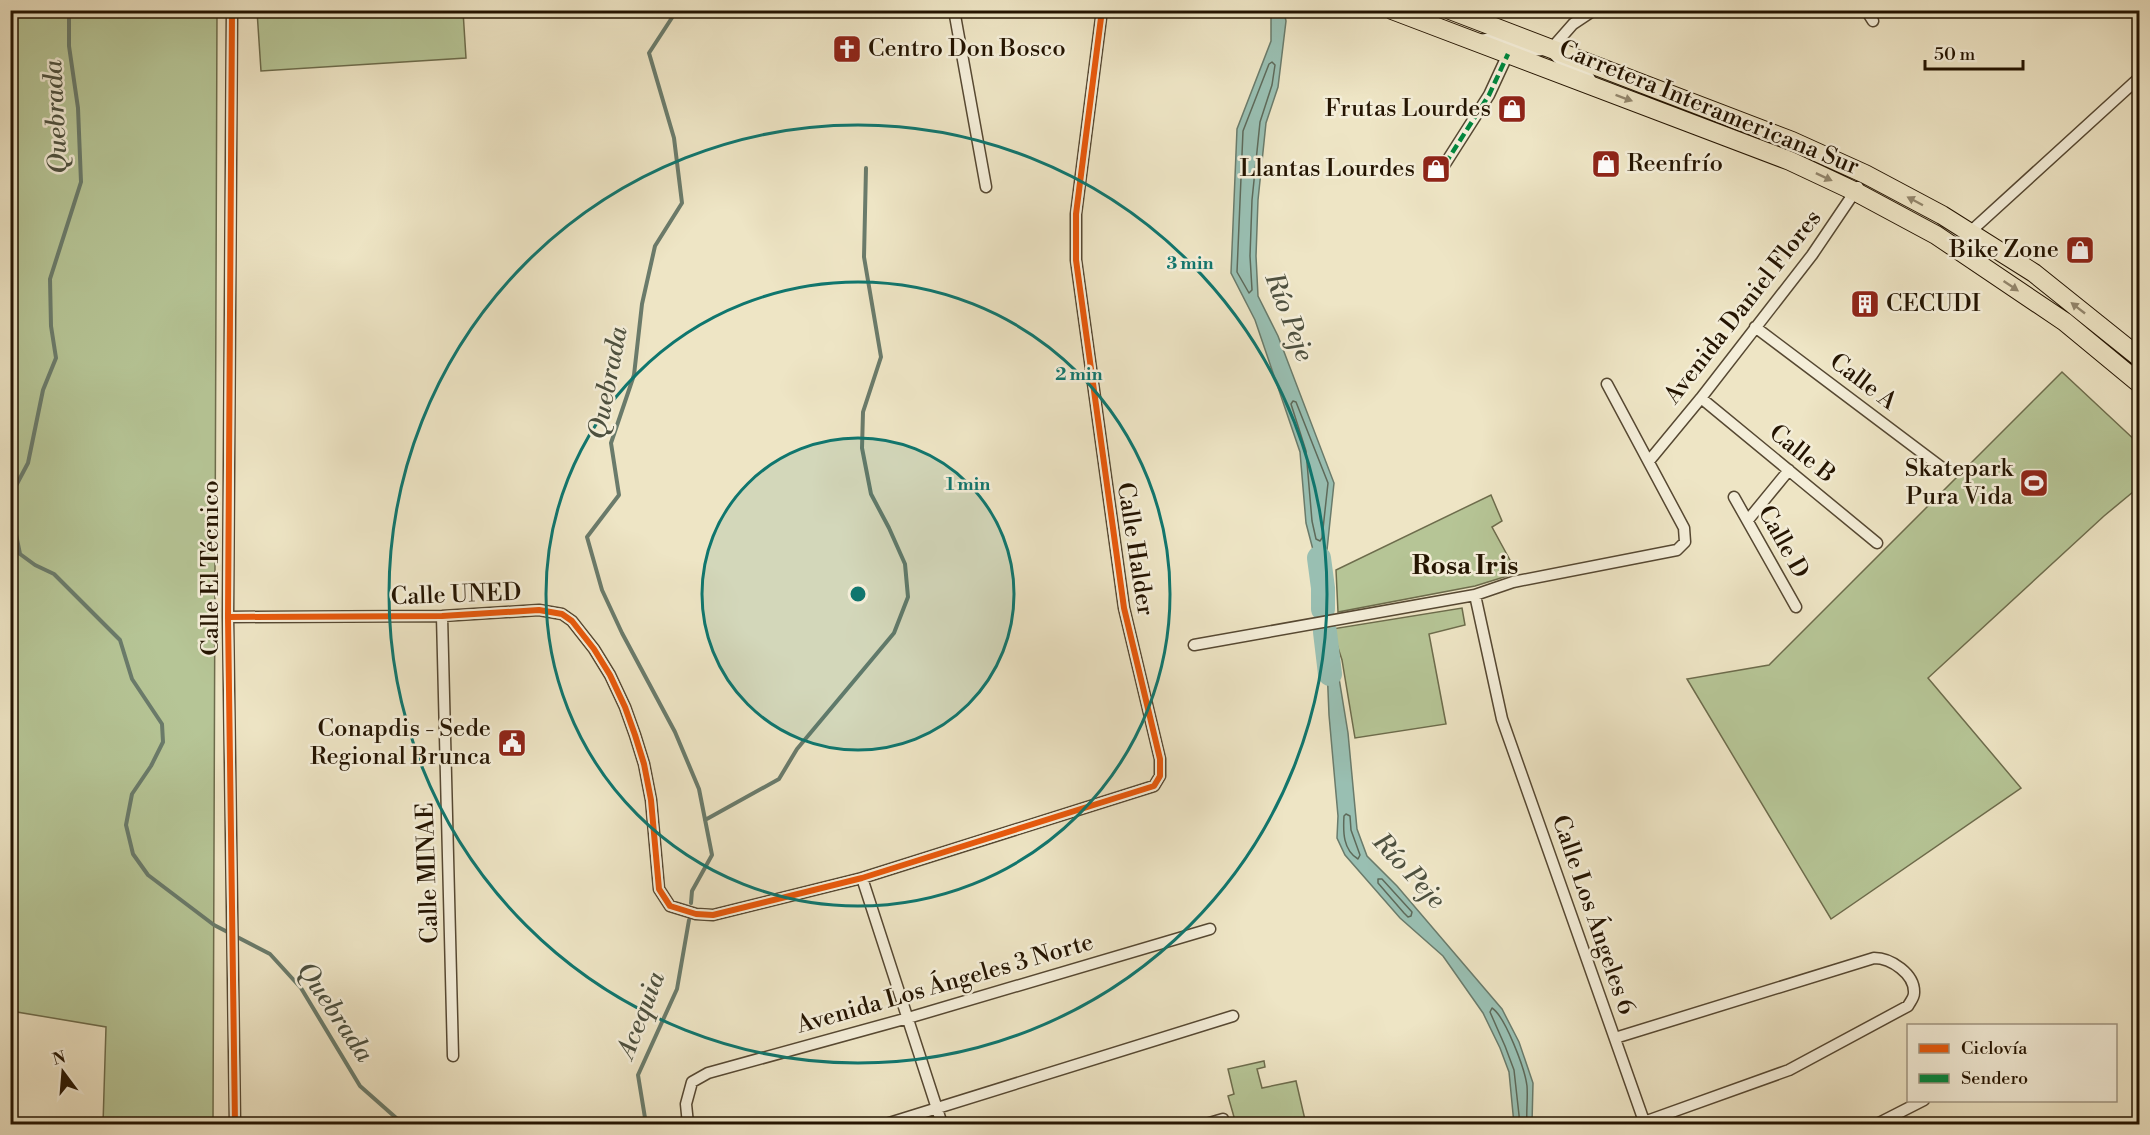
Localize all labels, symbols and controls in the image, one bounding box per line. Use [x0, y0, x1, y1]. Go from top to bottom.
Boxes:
church icon: Centro Don Bosco [831, 33, 863, 65]
scale bar [1925, 33, 2022, 71]
place label: Centro Don Bosco [868, 34, 1066, 64]
street label: Carretera Interamericana Sur [1554, 34, 1864, 182]
text: 50 m [1934, 43, 1976, 66]
water label: Quebrada [37, 59, 75, 175]
shop icon: Frutas Lourdes [1496, 93, 1528, 125]
one-way arrow [1615, 93, 1633, 103]
place label: Frutas Lourdes [1325, 94, 1491, 124]
shop icon: Reenfrío [1590, 148, 1622, 180]
place label: Reenfrío [1627, 149, 1723, 179]
shop icon: Llantas Lourdes [1420, 153, 1452, 185]
place label: Llantas Lourdes [1240, 154, 1415, 184]
one-way arrow [1816, 173, 1833, 182]
one-way arrow [1906, 196, 1923, 206]
street label: Avenida Daniel Flores [1657, 204, 1828, 411]
shop icon: Bike Zone [2064, 234, 2096, 266]
place label: Bike Zone [1948, 235, 2059, 265]
text: 3 min [1167, 252, 1213, 275]
water label: Río Peje [1257, 267, 1320, 366]
one-way arrow [2003, 280, 2019, 291]
building icon: CECUDI [1849, 288, 1881, 320]
place label: CECUDI [1886, 289, 1981, 319]
one-way arrow [2070, 302, 2085, 314]
water label: Quebrada [581, 323, 635, 442]
street label: Calle A [1823, 347, 1903, 417]
text: 2 min [1055, 363, 1103, 386]
street label: Calle B [1763, 418, 1841, 490]
place label: Skatepark Pura Vida [1905, 454, 2014, 512]
sports icon: Skatepark Pura Vida [2018, 467, 2050, 499]
text: 1 min [946, 473, 990, 496]
street label: Calle El Técnico [196, 480, 226, 656]
street label: Calle Halder [1110, 480, 1160, 618]
street label: Calle D [1751, 500, 1815, 584]
district label: Rosa Iris [1412, 550, 1518, 582]
street label: Calle UNED [390, 578, 522, 612]
centre of rings [848, 584, 868, 604]
place label: Conapdis - Sede Regional Brunca [310, 714, 492, 772]
public building icon: Conapdis - Sede Regional Brunca [496, 727, 528, 759]
street label: Calle MINAE [411, 802, 445, 944]
street label: Calle Los Ángeles 6 [1545, 811, 1642, 1019]
water label: Río Peje [1365, 826, 1452, 916]
street label: Avenida Los Ángeles 3 Norte [792, 926, 1097, 1041]
water label: Quebrada [290, 956, 380, 1069]
water label: Acequia [609, 967, 672, 1066]
legend [1907, 1024, 2117, 1102]
text: Ciclovía [1961, 1037, 2028, 1060]
north arrow [33, 1042, 93, 1102]
text: N [50, 1047, 68, 1070]
text: Sendero [1961, 1067, 2028, 1090]

